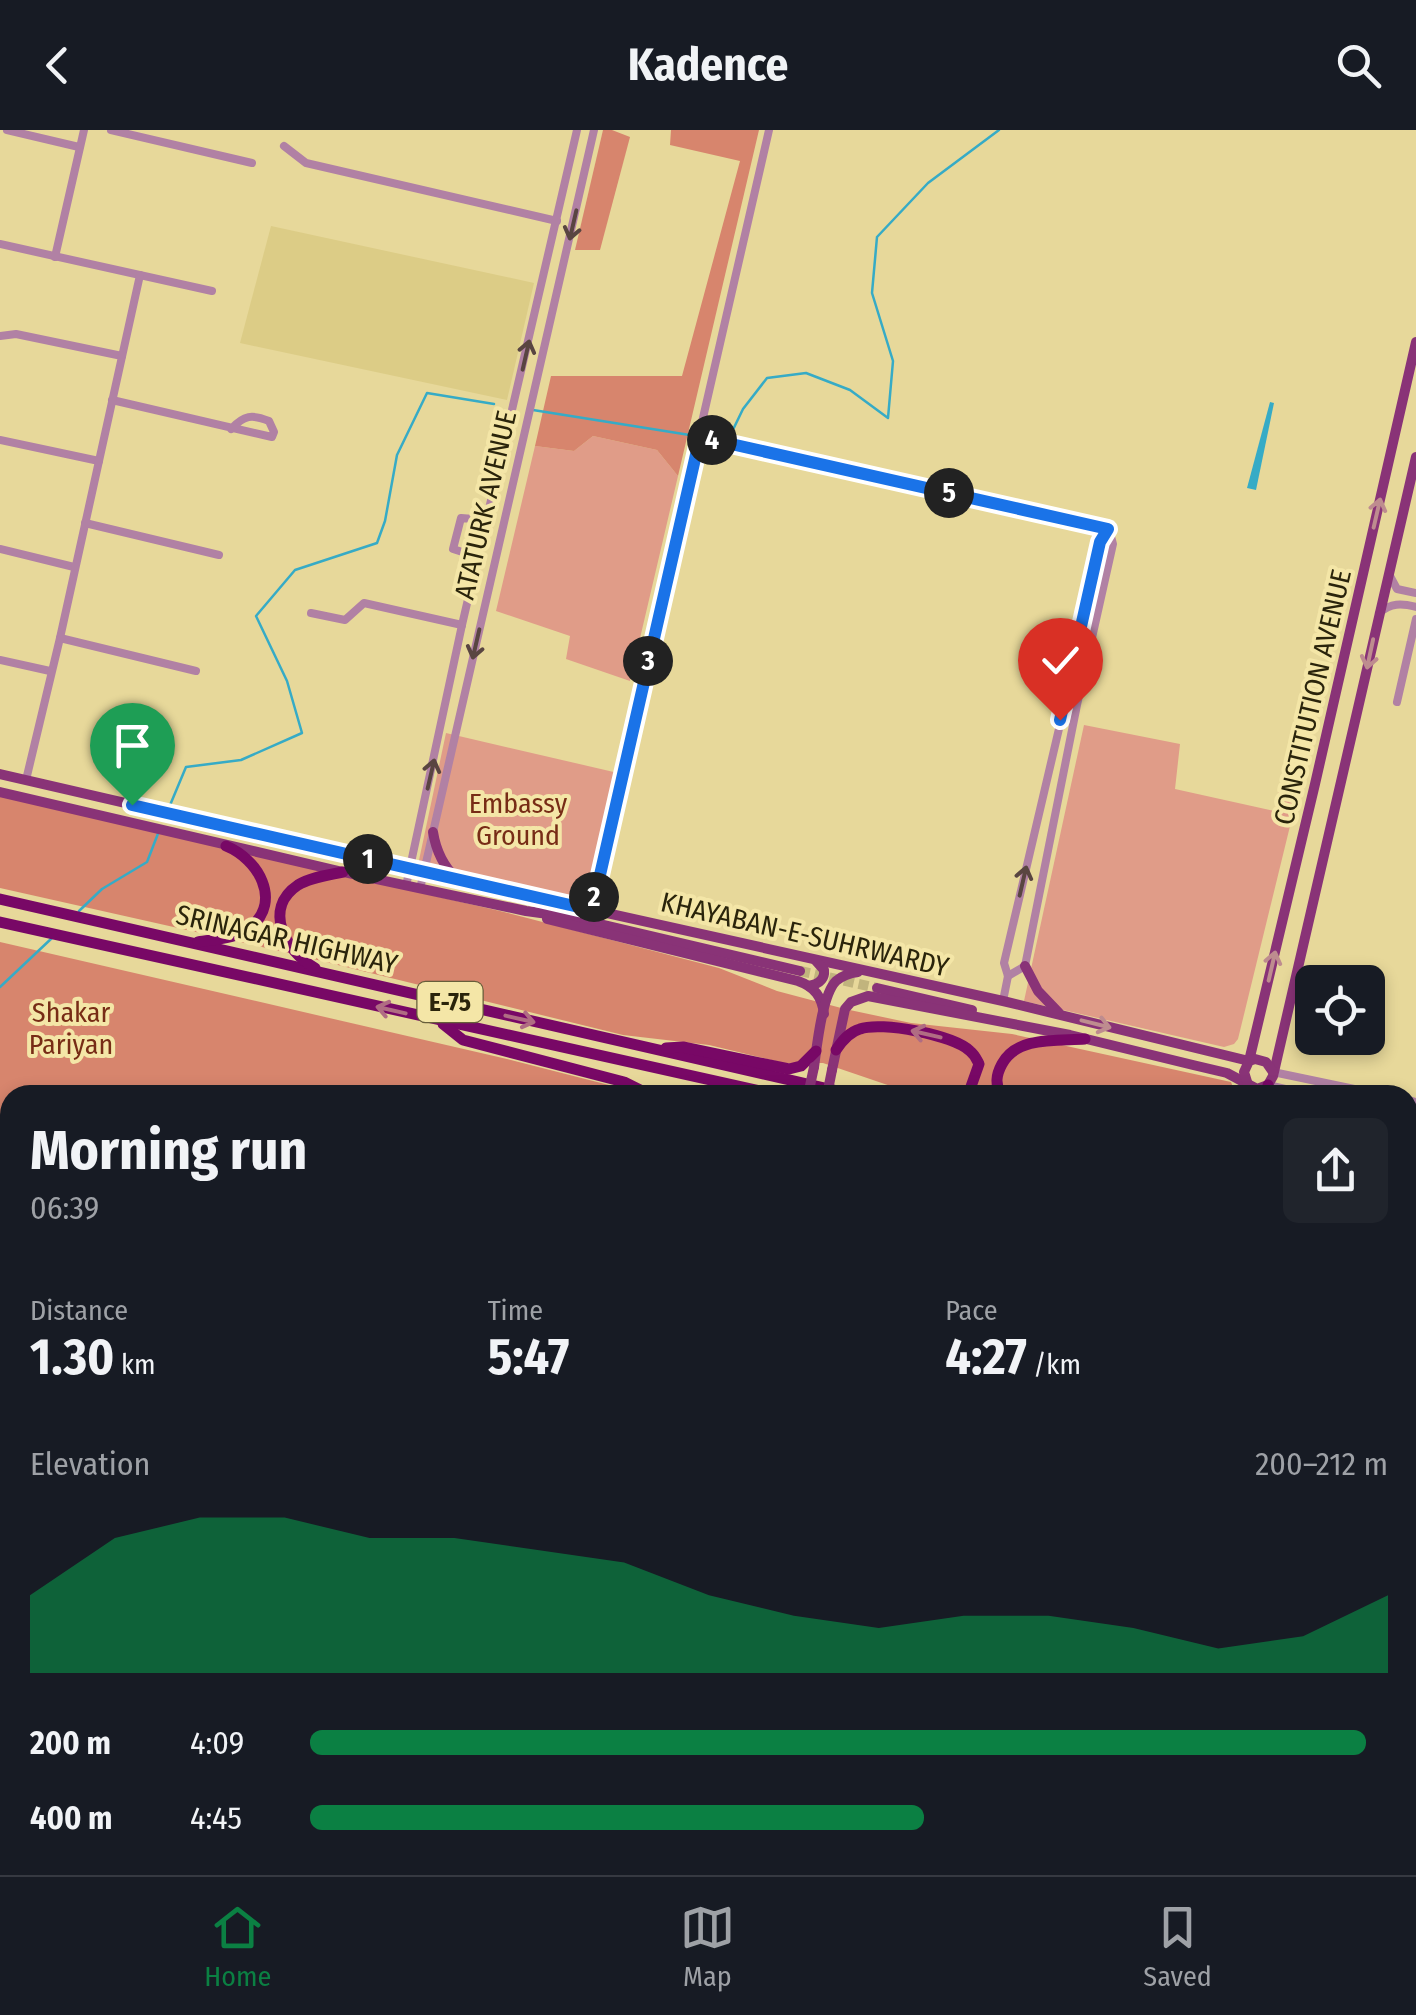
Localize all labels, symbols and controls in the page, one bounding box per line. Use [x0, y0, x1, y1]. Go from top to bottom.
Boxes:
icon: back [30, 38, 85, 93]
text: Kadence [628, 38, 788, 92]
icon: search [1331, 38, 1386, 93]
one-way arrow [562, 208, 581, 240]
one-way arrow [518, 340, 536, 372]
street label: ATATURK AVENUE [448, 408, 523, 603]
pin: 4 [687, 415, 737, 465]
text: 4 [705, 423, 719, 456]
pin: 5 [924, 468, 974, 518]
text: 5 [942, 476, 956, 509]
one-way arrow [1368, 498, 1387, 530]
street label: CONSTITUTION AVENUE [1267, 566, 1358, 828]
pin [1018, 618, 1103, 721]
one-way arrow [466, 627, 484, 659]
icon: check [1033, 633, 1088, 688]
pin: 3 [623, 636, 673, 686]
one-way arrow [1360, 638, 1379, 670]
text: 3 [641, 644, 655, 677]
pin [90, 703, 175, 806]
icon: arrive [105, 718, 160, 773]
one-way arrow [423, 759, 441, 791]
park label: Embassy Ground [469, 787, 568, 852]
pin: 1 [343, 834, 393, 884]
text: 1 [362, 842, 374, 875]
one-way arrow [1015, 866, 1033, 898]
pin: 2 [569, 872, 619, 922]
text: 2 [588, 880, 600, 913]
street label: KHAYABAN-E-SUHRWARDY [658, 885, 952, 984]
street label: SRINAGAR HIGHWAY [173, 898, 401, 981]
one-way arrow [1264, 951, 1282, 983]
map controls [1295, 965, 1385, 1055]
button: locate [1295, 965, 1385, 1055]
road number: E-75 [418, 982, 482, 1022]
park label: Shakar Pariyan [29, 996, 113, 1061]
one-way arrow [376, 1000, 408, 1018]
one-way arrow [503, 1011, 535, 1029]
one-way arrow [1079, 1016, 1111, 1034]
one-way arrow [911, 1024, 943, 1042]
text: Morning run [30, 1118, 307, 1184]
button: share [1283, 1118, 1388, 1223]
text: 06:39 [30, 1189, 99, 1227]
text: Distance [30, 1294, 128, 1327]
text: Time [488, 1294, 543, 1327]
text: Pace [945, 1294, 998, 1327]
text: 1.30 [30, 1327, 114, 1387]
text: 5:47 [488, 1327, 569, 1387]
text: 4:27 [945, 1327, 1027, 1387]
text: km [114, 1348, 156, 1381]
text: /km [1027, 1348, 1081, 1381]
text: Elevation [30, 1445, 150, 1483]
text: 200–212 m [1255, 1445, 1388, 1483]
text: 200 m [30, 1724, 111, 1762]
text: 4:09 [190, 1724, 244, 1762]
text: 400 m [30, 1799, 112, 1837]
text: 4:45 [190, 1799, 242, 1837]
tab: Home [204, 1900, 271, 1993]
tab: Map [680, 1900, 735, 1993]
tab: Saved [1143, 1900, 1212, 1993]

